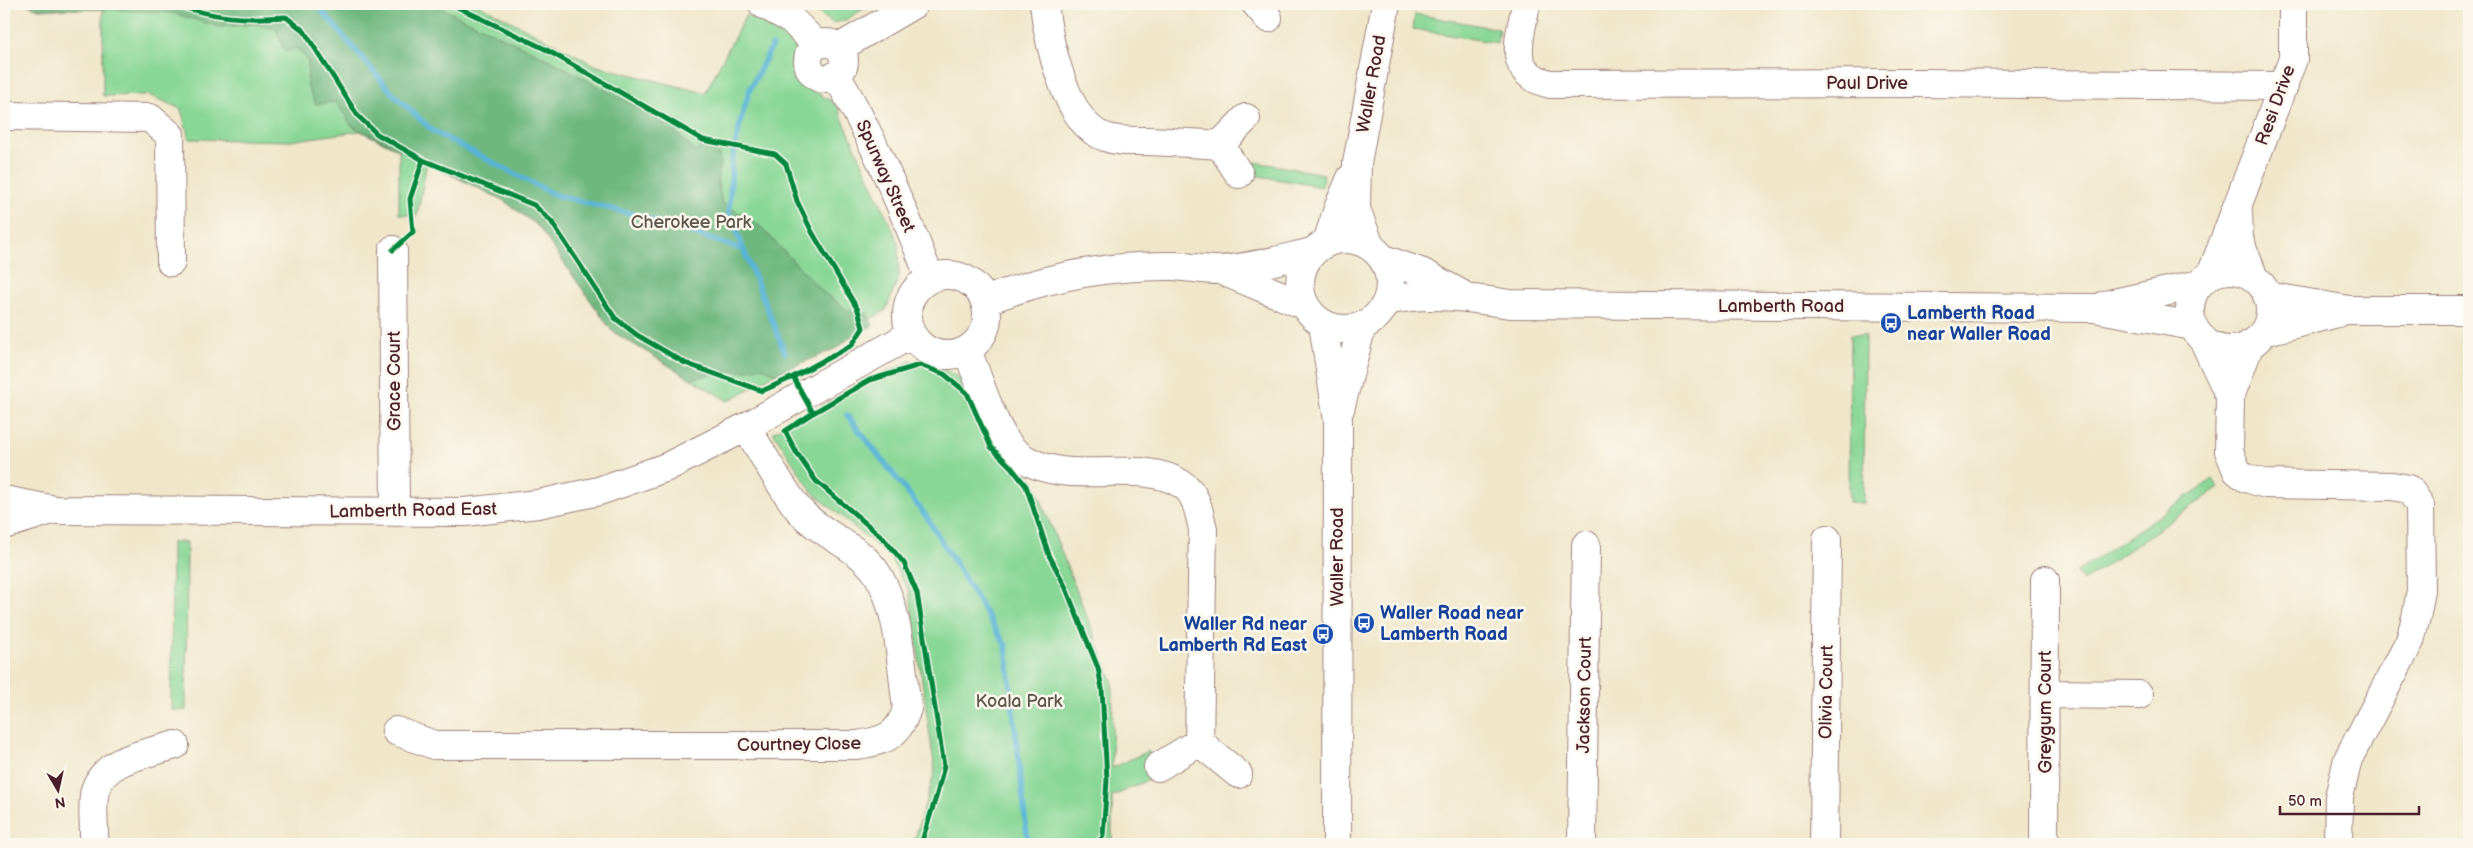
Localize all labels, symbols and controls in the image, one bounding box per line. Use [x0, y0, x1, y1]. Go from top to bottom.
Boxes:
street label: Waller Road [1353, 33, 1390, 135]
street label: Resi Drive [2251, 62, 2300, 148]
street label: Paul Drive [1826, 73, 1908, 94]
street label: Spurway Street [851, 117, 920, 236]
park label: Cherokee Park [631, 212, 751, 233]
street label: Lamberth Road [1718, 296, 1844, 317]
place label: Lamberth Road near Waller Road [1907, 303, 2051, 345]
bus stop icon: Lamberth Road near Waller Road [1879, 311, 1903, 335]
street label: Grace Court [384, 331, 405, 431]
street label: Lamberth Road East [329, 499, 498, 522]
street label: Waller Road [1327, 507, 1348, 607]
place label: Waller Road near Lamberth Road [1380, 603, 1524, 645]
bus stop icon: Waller Road near Lamberth Road [1352, 611, 1376, 635]
place label: Waller Rd near Lamberth Rd East [1158, 614, 1308, 656]
bus stop icon: Waller Rd near Lamberth Rd East [1311, 622, 1335, 646]
street label: Jackson Court [1573, 636, 1596, 754]
street label: Olivia Court [1815, 644, 1838, 739]
street label: Greygum Court [2035, 650, 2056, 774]
park label: Koala Park [976, 691, 1063, 712]
street label: Courtney Close [737, 733, 862, 756]
north arrow [32, 766, 82, 816]
scale bar [2280, 783, 2419, 815]
text: 50 m [2288, 792, 2322, 811]
text: N [53, 793, 66, 812]

